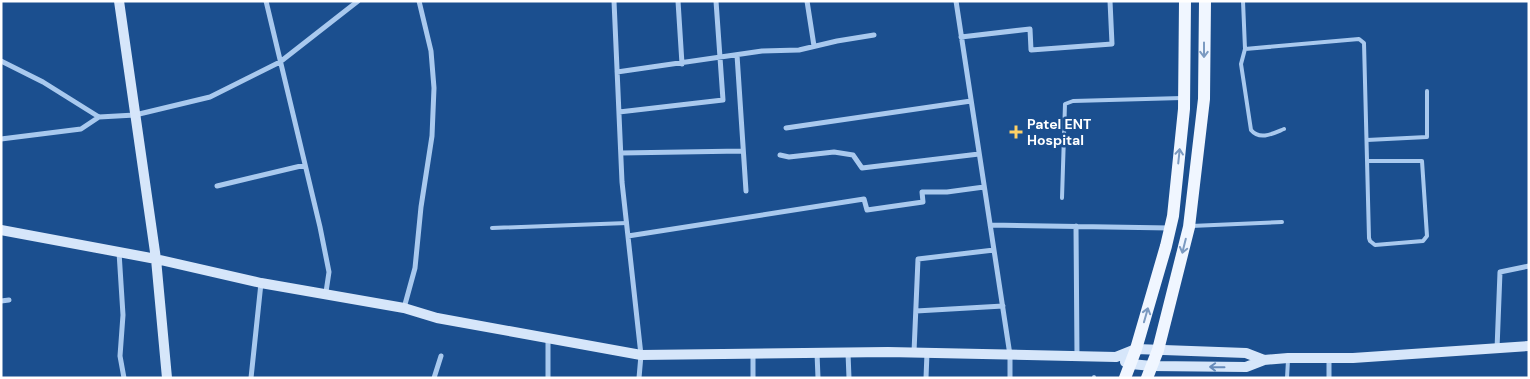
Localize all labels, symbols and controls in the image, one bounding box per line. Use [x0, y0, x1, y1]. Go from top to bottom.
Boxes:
one-way arrow [1199, 42, 1209, 58]
place label: Patel ENT Hospital [1027, 115, 1091, 149]
marker: Patel ENT Hospital [1009, 125, 1023, 139]
one-way arrow [1174, 149, 1184, 165]
one-way arrow [1179, 237, 1188, 253]
one-way arrow [1142, 307, 1152, 323]
one-way arrow [1209, 362, 1226, 372]

